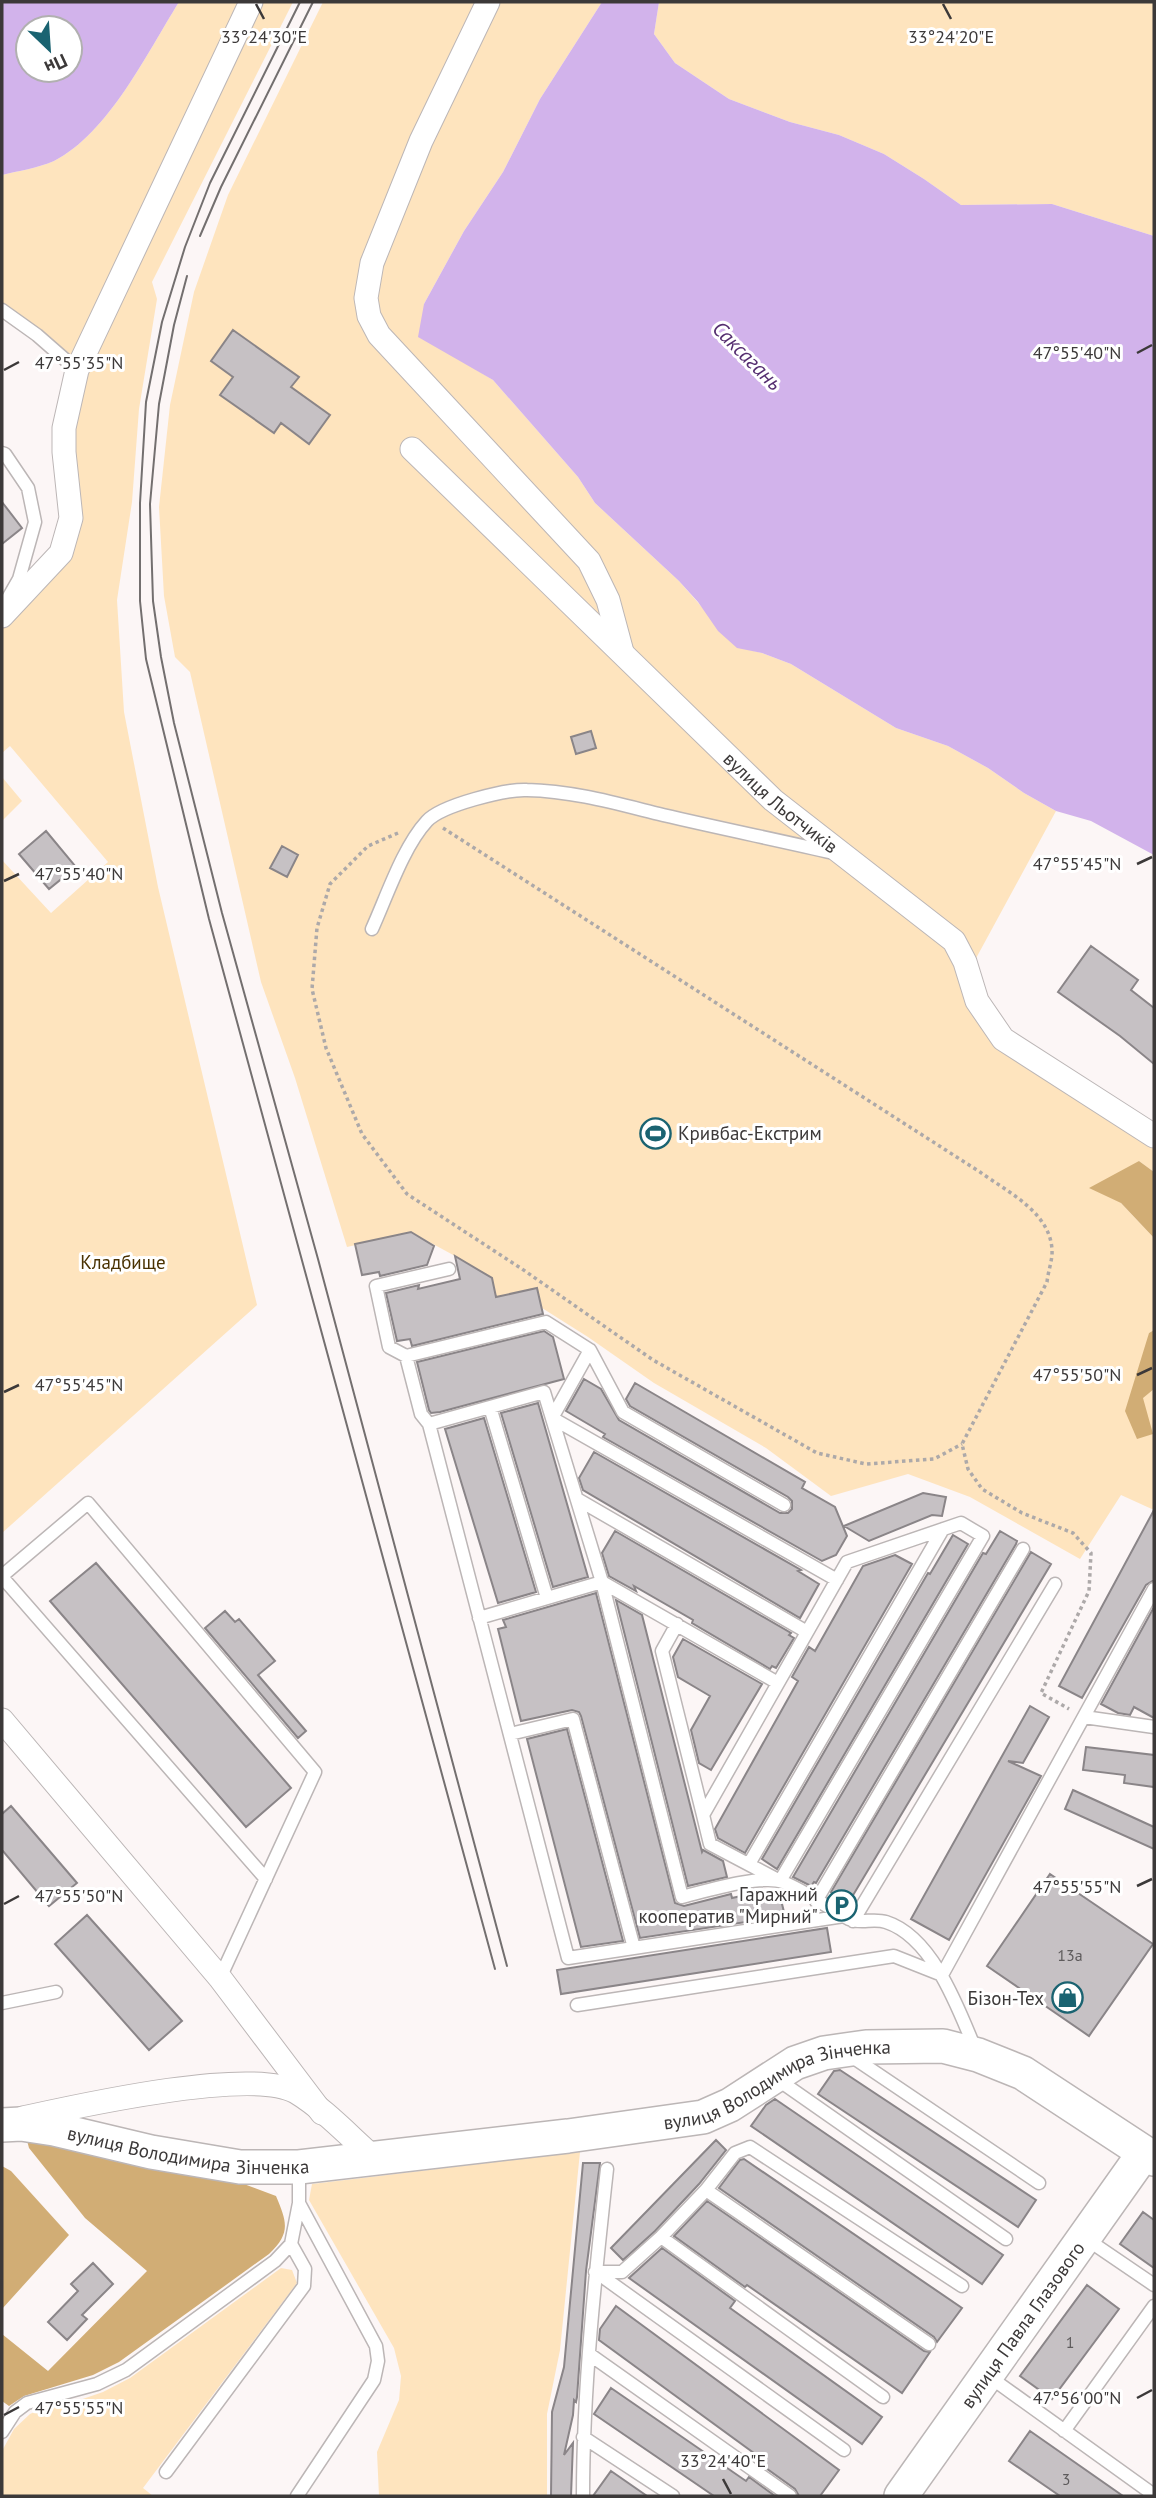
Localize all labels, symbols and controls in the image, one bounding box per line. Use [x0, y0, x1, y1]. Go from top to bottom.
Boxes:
north arrow [14, 14, 84, 84]
text: 33°24'30"E [221, 25, 307, 48]
text: 33°24'20"E [908, 25, 994, 48]
text: Пн [41, 49, 71, 80]
water label: Саксагань [707, 315, 788, 396]
text: 47°55'40"N [1033, 341, 1121, 364]
text: 47°55'35"N [35, 351, 123, 374]
street label: вулиця Льотчиків [719, 747, 843, 858]
text: 47°55'45"N [1033, 852, 1121, 875]
text: 47°55'40"N [35, 862, 123, 885]
sports icon: Кривбас-Екстрим [638, 1116, 672, 1150]
place label: Кривбас-Екстрим [678, 1121, 822, 1145]
park label: Кладбище [80, 1250, 166, 1274]
text: 47°55'50"N [1033, 1363, 1121, 1386]
text: 47°55'45"N [35, 1373, 123, 1396]
text: 47°55'55"N [1033, 1875, 1121, 1898]
place label: Гаражний кооператив "Мирний" [639, 1882, 818, 1928]
text: 47°55'50"N [35, 1884, 123, 1907]
parking icon: Гаражний кооператив "Мирний" [824, 1888, 858, 1922]
house number: 13а [1057, 1945, 1083, 1965]
shop icon: Бізон-Тех [1050, 1981, 1084, 2015]
place label: Бізон-Тех [967, 1986, 1044, 2010]
street label: вулиця Володимира Зінченка [662, 2035, 891, 2134]
street label: вулиця Володимира Зінченка [65, 2121, 310, 2179]
street label: вулиця Павла Глазового [955, 2237, 1090, 2413]
house number: 1 [1066, 2332, 1074, 2352]
text: 47°56'00"N [1033, 2386, 1121, 2409]
text: 47°55'55"N [35, 2396, 123, 2419]
text: 33°24'40"E [680, 2449, 766, 2472]
house number: 3 [1062, 2469, 1070, 2489]

